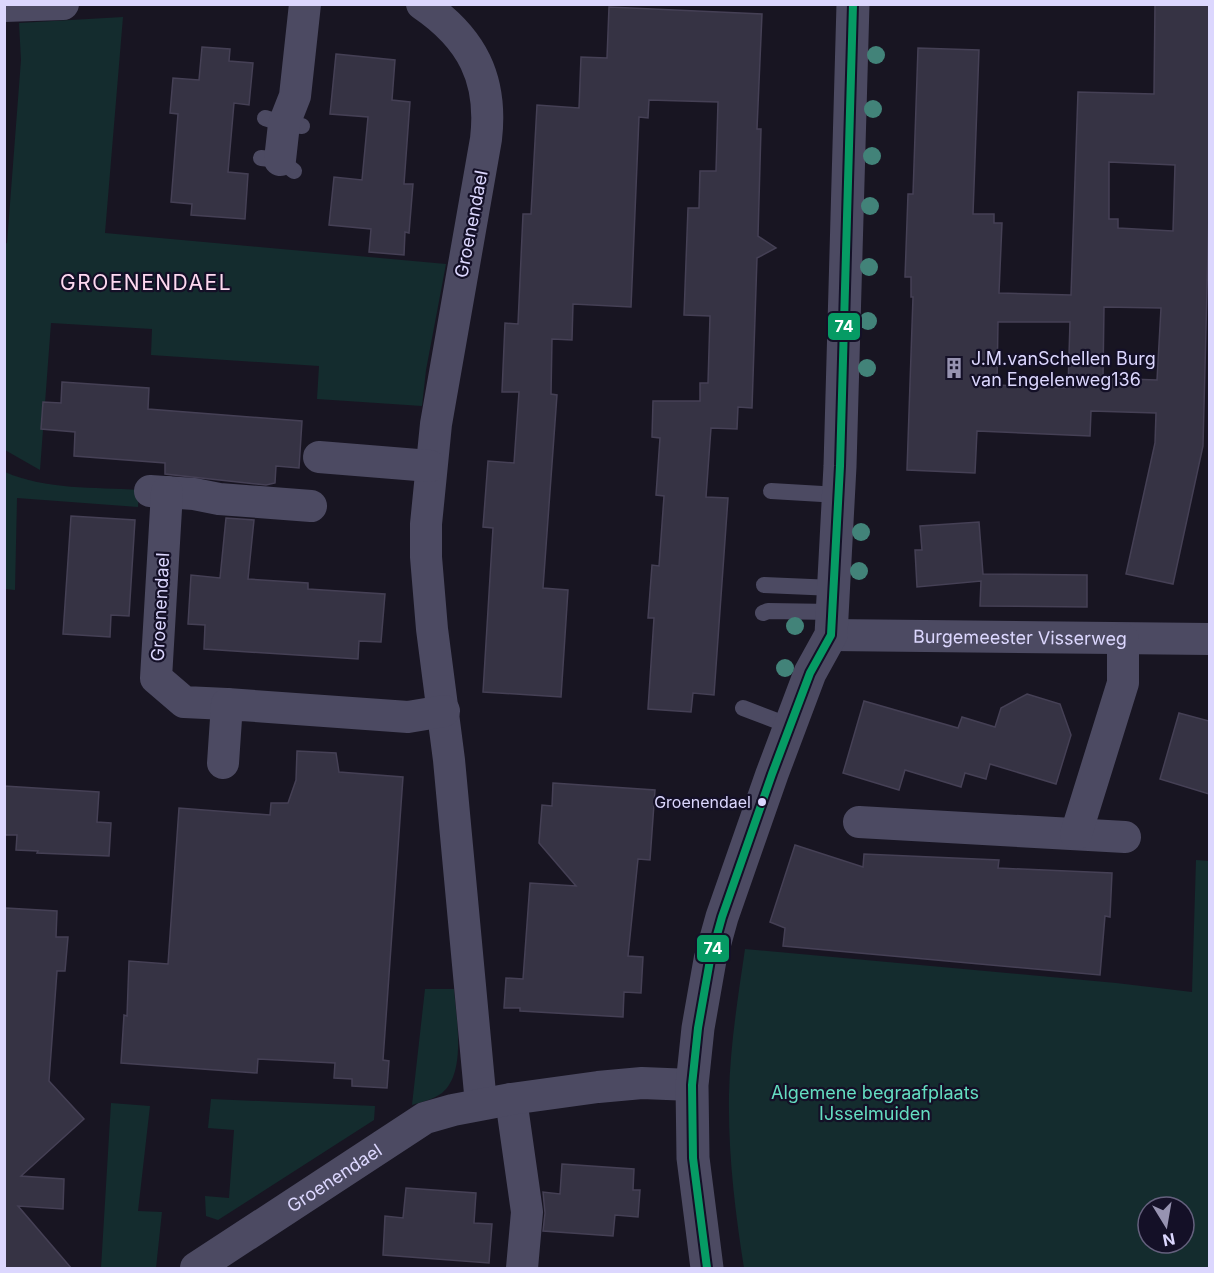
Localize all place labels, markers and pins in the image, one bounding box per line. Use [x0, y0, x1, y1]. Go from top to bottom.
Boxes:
place label: J.M.vanSchellen Burg van Engelenweg136 [971, 348, 1156, 390]
building icon: J.M.vanSchellen Burg van Engelenweg136 [942, 356, 966, 380]
place label: Groenendael [654, 792, 751, 812]
marker: Groenendael [756, 796, 768, 808]

